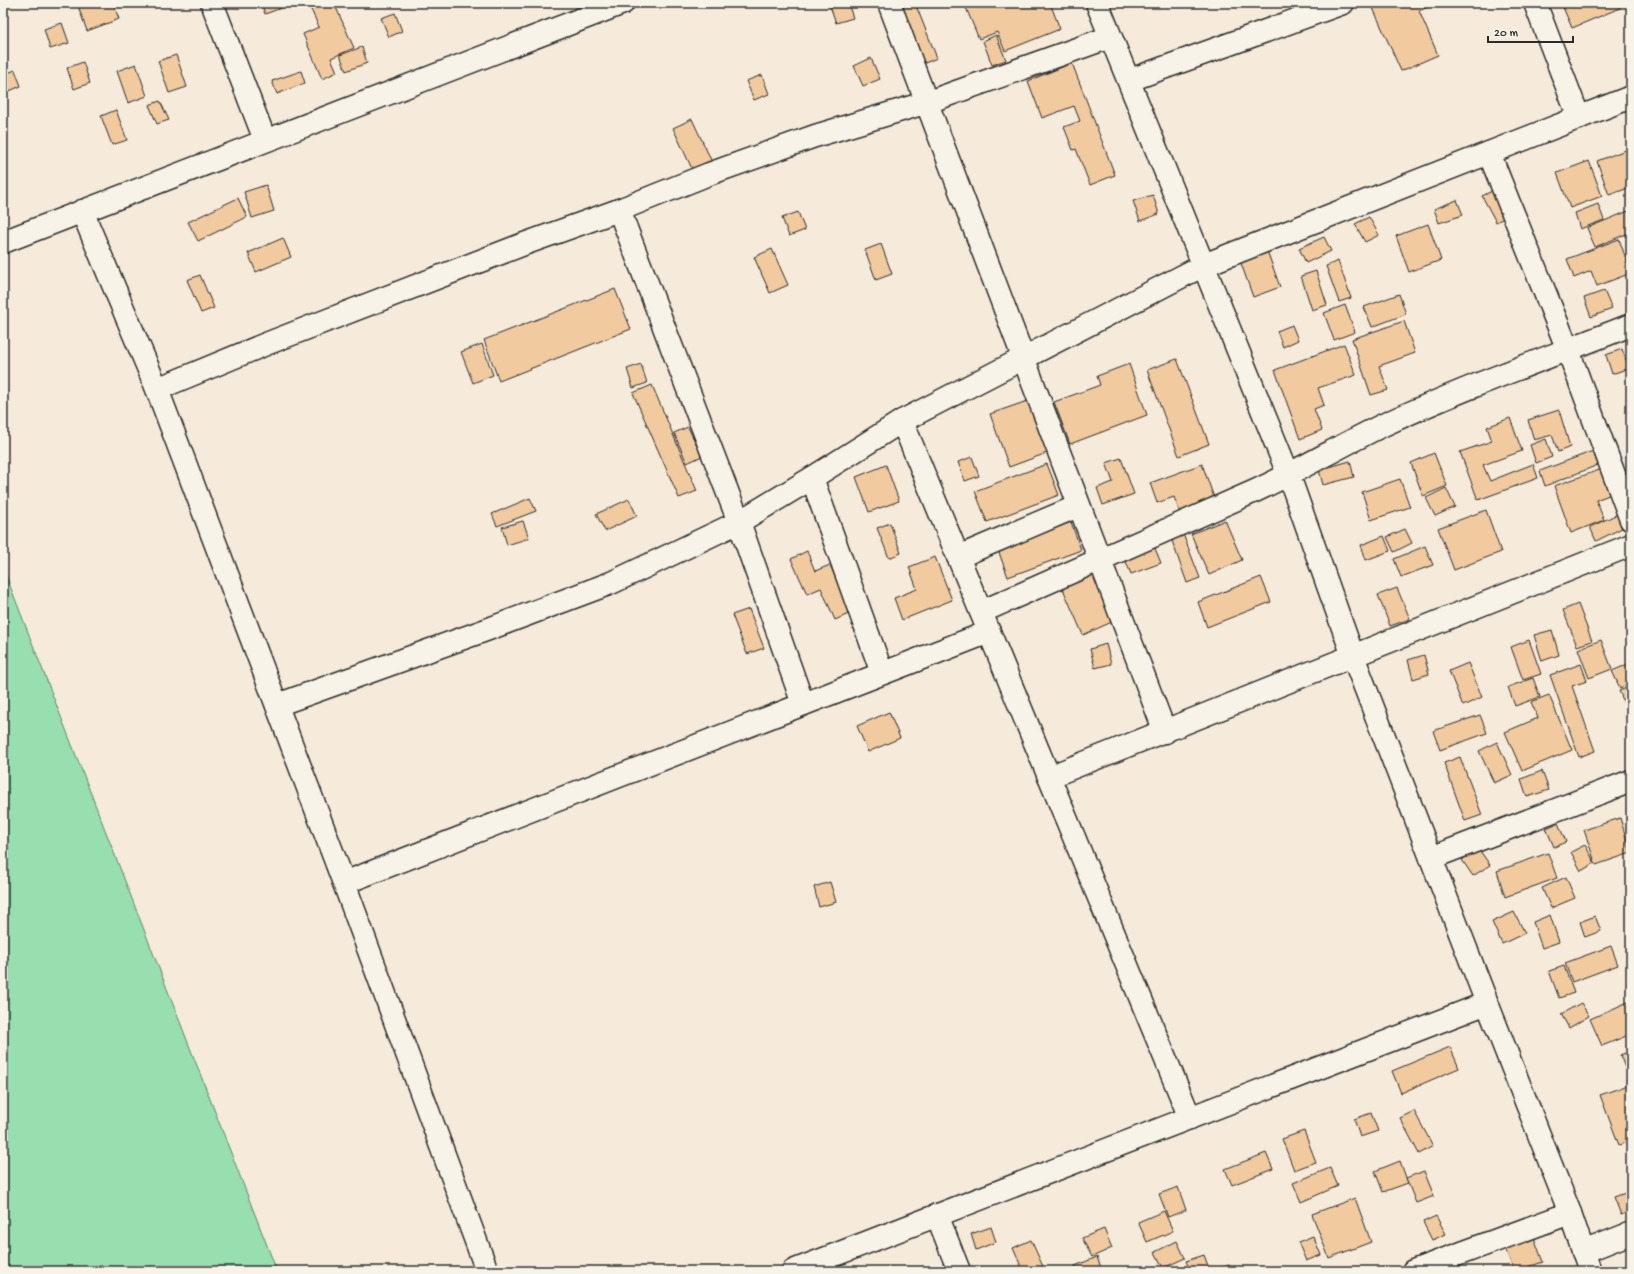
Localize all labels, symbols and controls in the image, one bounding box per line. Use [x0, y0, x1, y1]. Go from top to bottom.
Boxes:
scale bar [1488, 18, 1573, 44]
text: 20 m [1494, 27, 1519, 41]

